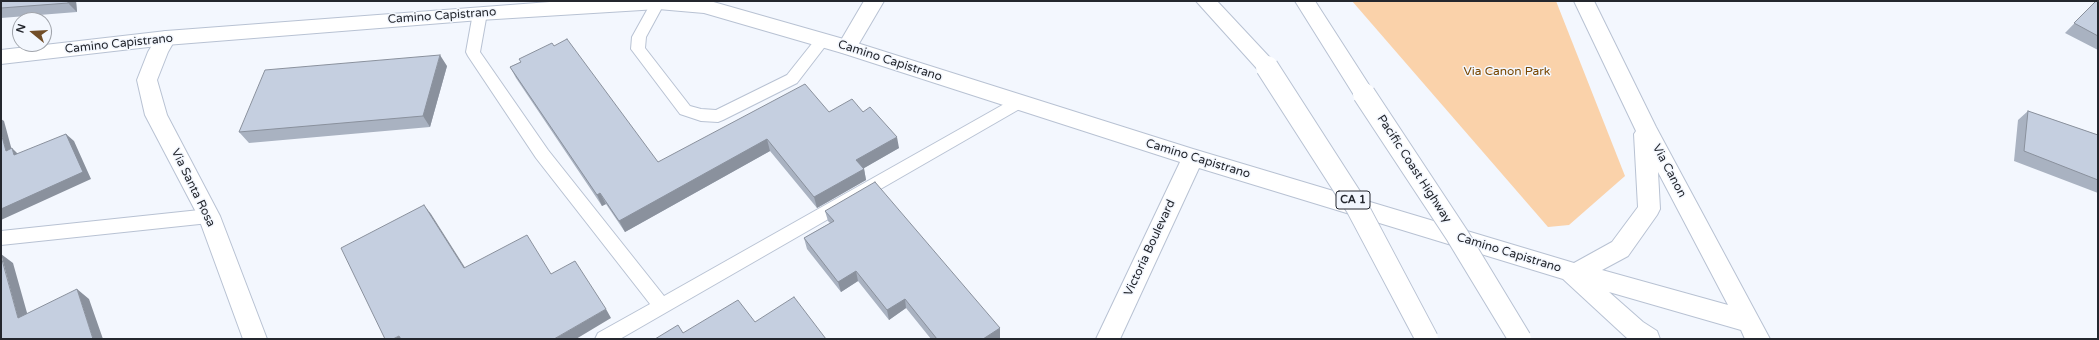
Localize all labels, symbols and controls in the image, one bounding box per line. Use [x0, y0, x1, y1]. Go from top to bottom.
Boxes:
street label: Camino Capistrano [387, 5, 497, 27]
north arrow [12, 12, 52, 52]
text: N [14, 22, 29, 35]
street label: Camino Capistrano [64, 31, 174, 57]
street label: Camino Capistrano [836, 37, 944, 85]
park label: Via Canon Park [1464, 65, 1550, 79]
street label: Pacific Coast Highway [1374, 112, 1454, 226]
street label: Camino Capistrano [1144, 136, 1252, 182]
street label: Via Canon [1649, 142, 1689, 200]
street label: Via Santa Rosa [168, 147, 218, 229]
road number: CA 1 [1336, 191, 1370, 209]
street label: Victoria Boulevard [1121, 198, 1179, 298]
street label: Camino Capistrano [1455, 230, 1563, 276]

